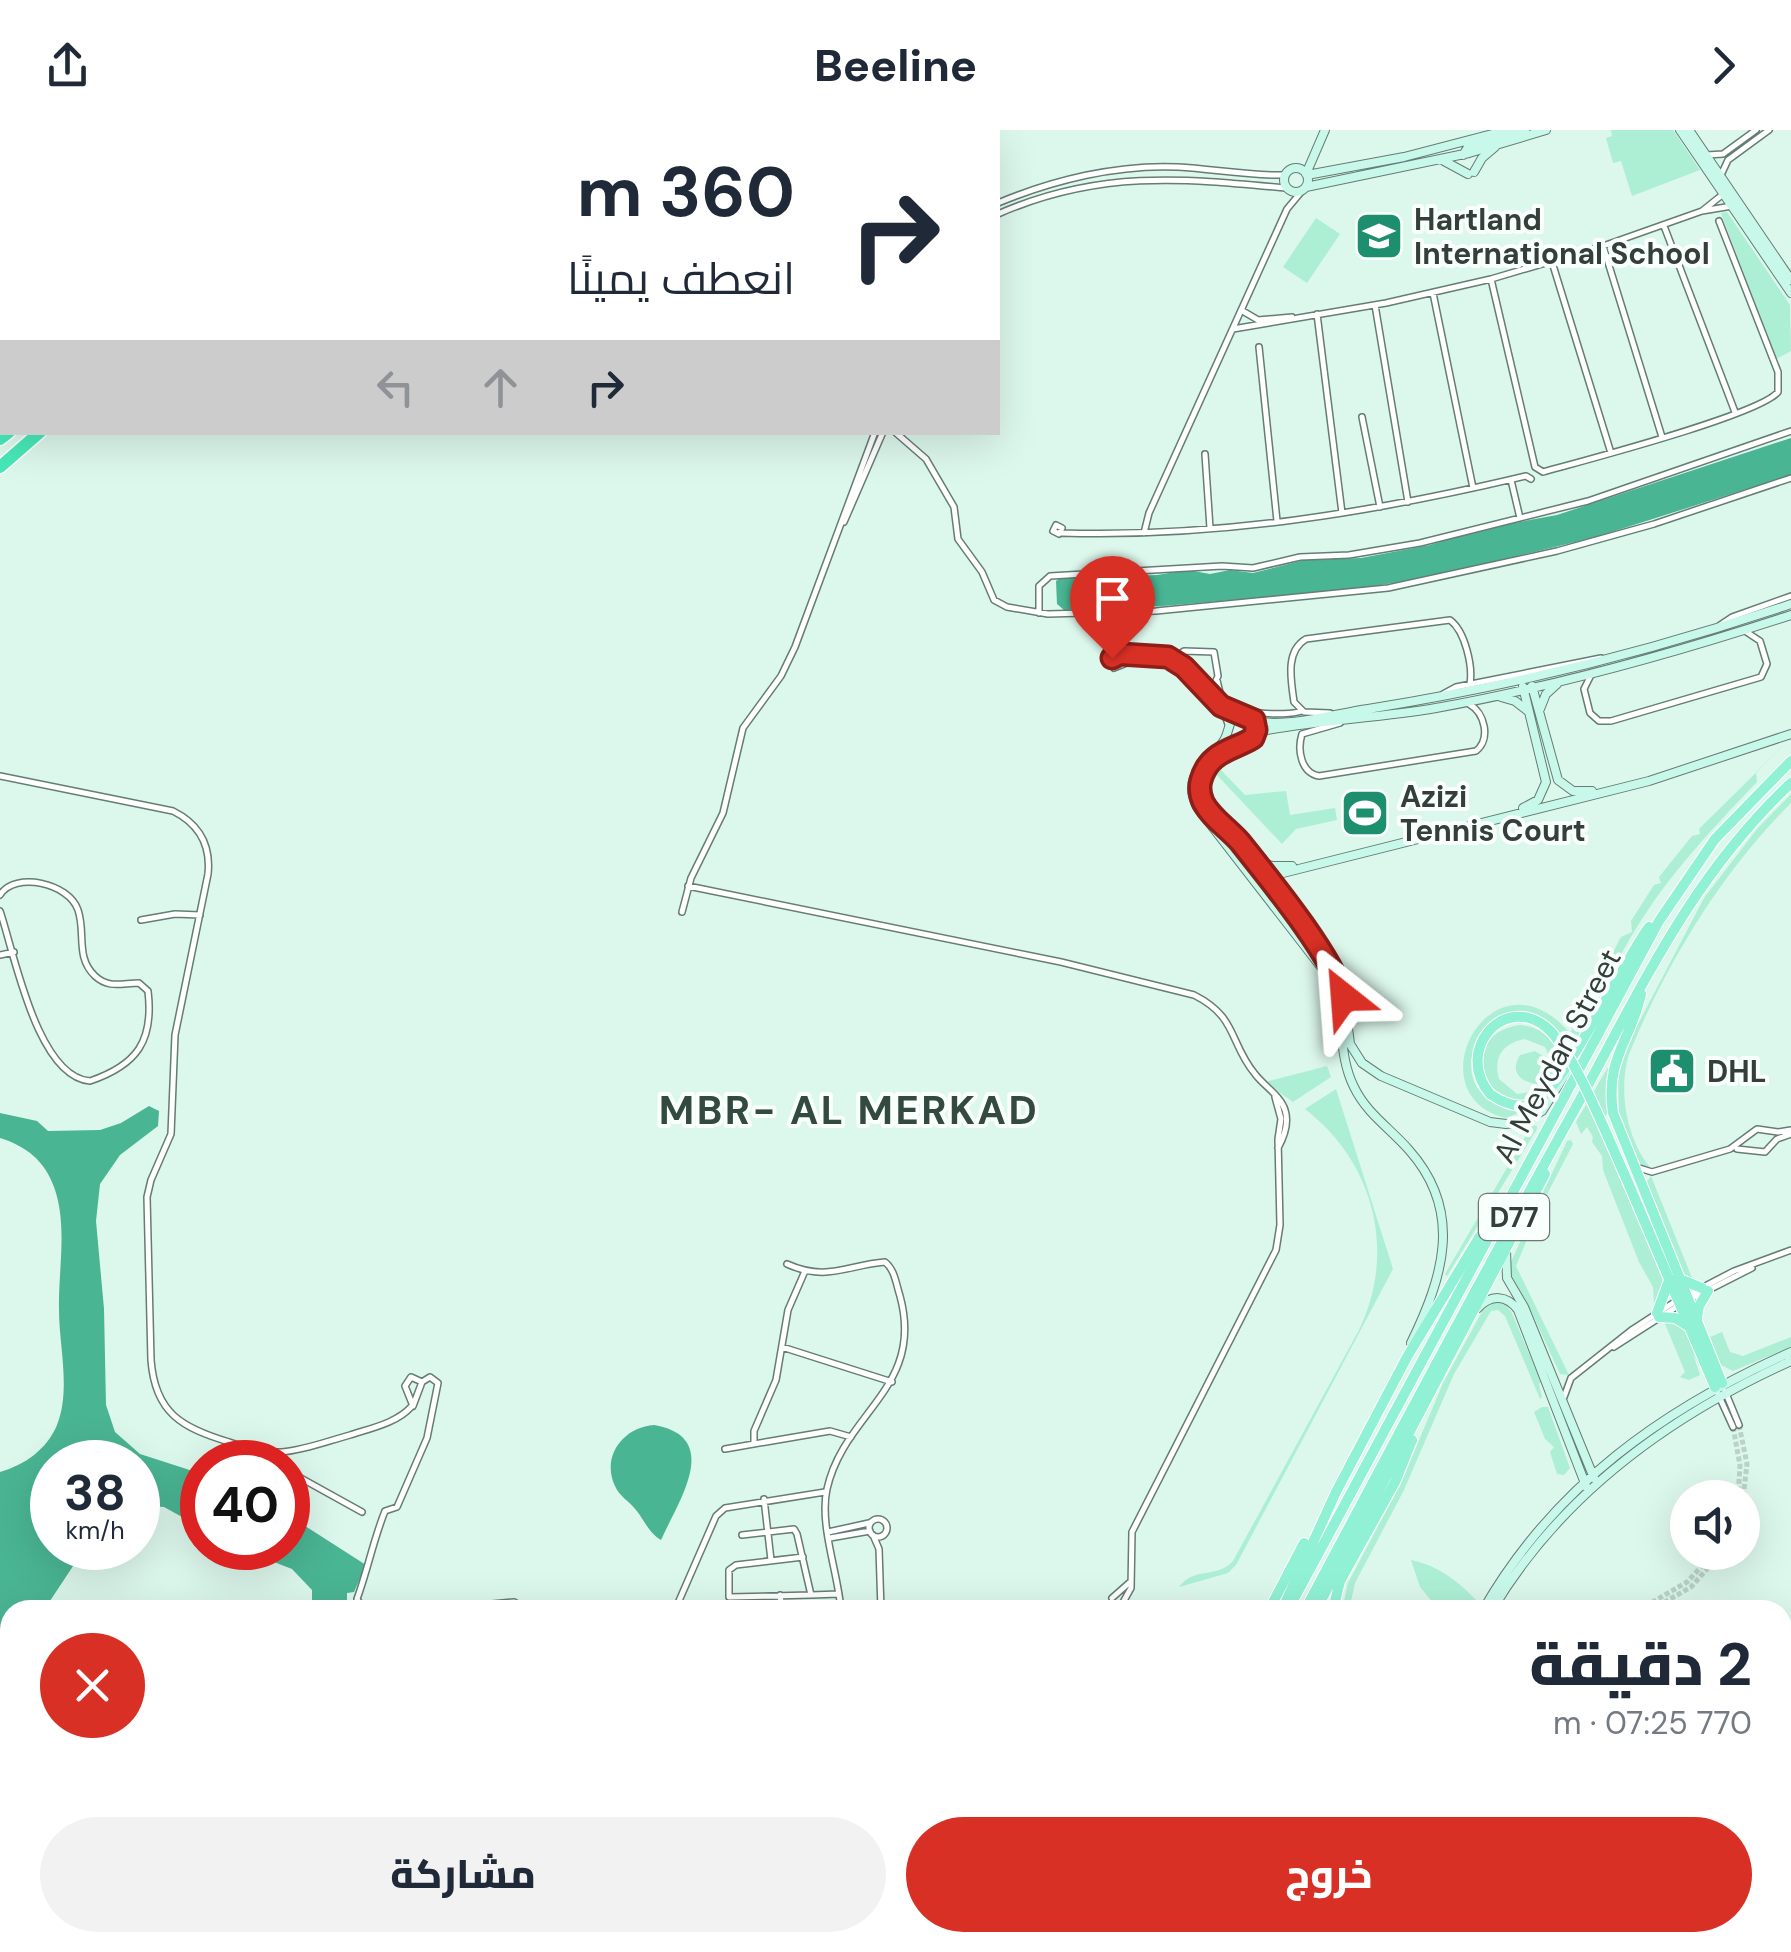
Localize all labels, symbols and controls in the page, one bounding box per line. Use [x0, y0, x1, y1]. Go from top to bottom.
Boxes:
text: Beeline [814, 36, 977, 95]
icon: share [40, 38, 95, 93]
icon: forward [1696, 38, 1751, 93]
text: 360 m [577, 147, 795, 238]
icon: right [830, 170, 960, 300]
place label: Hartland International School [1414, 200, 1710, 273]
school or university icon: Hartland International School [1353, 210, 1405, 262]
text: انعطف يمينًا [567, 249, 795, 308]
icon: left [368, 360, 423, 415]
icon: ahead [473, 360, 528, 415]
icon: right [578, 360, 633, 415]
pin [1070, 556, 1155, 659]
icon: arrive [1085, 571, 1140, 626]
place label: Azizi Tennis Court [1400, 777, 1586, 850]
sports icon: Azizi Tennis Court [1339, 787, 1391, 839]
street label: Al Meydan Street [1484, 942, 1630, 1170]
position arrow [1292, 945, 1396, 1049]
public building icon: DHL [1646, 1045, 1698, 1097]
place label: DHL [1707, 1052, 1766, 1091]
district label: MBR- AL MERKAD [659, 1084, 1039, 1136]
road number: D77 [1479, 1194, 1549, 1240]
speed limit sign: 40 [180, 1440, 310, 1570]
text: 38 [64, 1460, 126, 1526]
map controls [1670, 1480, 1760, 1570]
button: sound [1670, 1480, 1760, 1570]
text: km/h [65, 1514, 125, 1547]
text: 2 دقيقة [1529, 1625, 1752, 1704]
button: close [40, 1633, 145, 1738]
text: 770 m · 07:25 [1553, 1702, 1752, 1744]
button: مشاركة [40, 1817, 886, 1932]
button: خروج [906, 1817, 1752, 1932]

